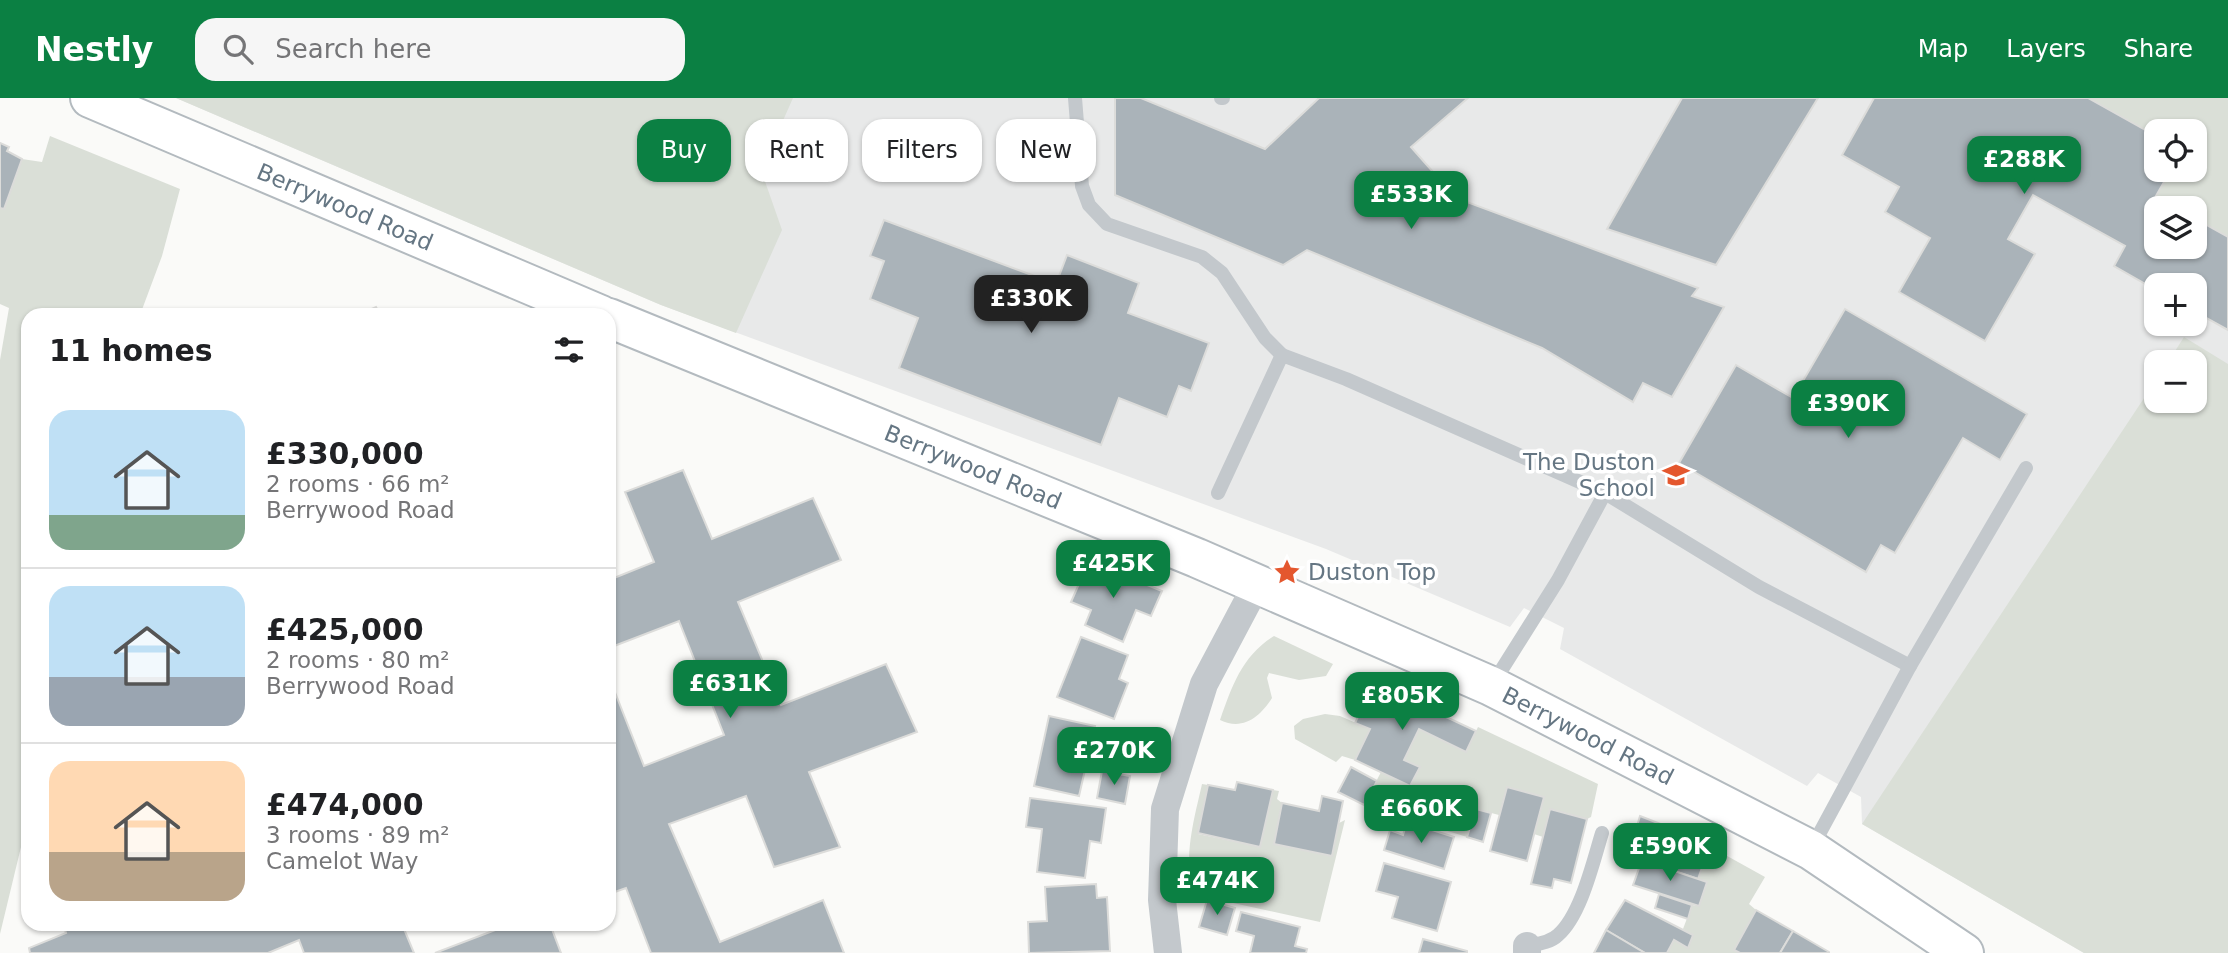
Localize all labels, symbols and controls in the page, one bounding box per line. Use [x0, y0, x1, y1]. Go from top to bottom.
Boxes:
search box [195, 18, 685, 81]
text: Nestly [35, 30, 153, 69]
icon: search [219, 30, 257, 68]
text: Search here [275, 34, 431, 64]
text: Map [1918, 35, 1968, 63]
text: Layers [2006, 35, 2086, 63]
text: Share [2124, 35, 2193, 63]
chip: Buy [637, 119, 731, 182]
chip: Rent [745, 119, 848, 182]
chip: Filters [862, 119, 982, 182]
chip: New [996, 119, 1096, 182]
map controls [2144, 119, 2207, 413]
button: locate [2144, 119, 2207, 182]
pin: £288K [1975, 136, 2073, 196]
text: £288K [1983, 146, 2065, 172]
street label: Berrywood Road [253, 158, 437, 256]
pin: £533K [1362, 172, 1460, 231]
text: £533K [1370, 181, 1452, 207]
button: layers [2144, 196, 2207, 259]
button: + [2144, 273, 2207, 336]
pin: £330K [982, 275, 1080, 335]
text: £330K [990, 285, 1072, 311]
icon: filters [550, 331, 588, 369]
text: 11 homes [49, 333, 213, 368]
button: − [2144, 350, 2207, 413]
pin: £390K [1799, 380, 1897, 440]
text: £390K [1807, 390, 1889, 416]
street label: Berrywood Road [881, 420, 1065, 514]
text: £330,000 [266, 436, 424, 471]
icon: home [105, 438, 189, 522]
place label: The Duston School [1522, 449, 1655, 501]
school or university icon: The Duston School [1661, 460, 1691, 490]
text: 2 rooms · 66 m² [266, 471, 450, 497]
text: Berrywood Road [266, 497, 455, 523]
pin: £425K [1064, 540, 1162, 600]
text: £425K [1072, 550, 1154, 576]
place icon: Duston Top [1272, 557, 1302, 587]
place label: Duston Top [1308, 559, 1436, 585]
text: £425,000 [266, 612, 424, 647]
icon: home [105, 614, 189, 698]
text: 2 rooms · 80 m² [266, 647, 450, 673]
pin: £631K [681, 660, 779, 720]
text: £631K [689, 670, 771, 696]
pin: £805K [1353, 672, 1451, 732]
text: Berrywood Road [266, 673, 455, 699]
text: £805K [1361, 682, 1443, 708]
street label: Berrywood Road [1498, 682, 1678, 790]
pin: £270K [1065, 728, 1163, 787]
text: £270K [1073, 737, 1155, 763]
pin: £660K [1372, 786, 1470, 845]
text: £474,000 [266, 787, 424, 822]
icon: home [105, 789, 189, 873]
text: £660K [1380, 795, 1462, 821]
text: 3 rooms · 89 m² [266, 822, 450, 848]
pin: £590K [1621, 824, 1719, 883]
text: £590K [1629, 833, 1711, 859]
text: Camelot Way [266, 848, 418, 874]
pin: £474K [1168, 858, 1266, 917]
text: £474K [1176, 867, 1258, 893]

